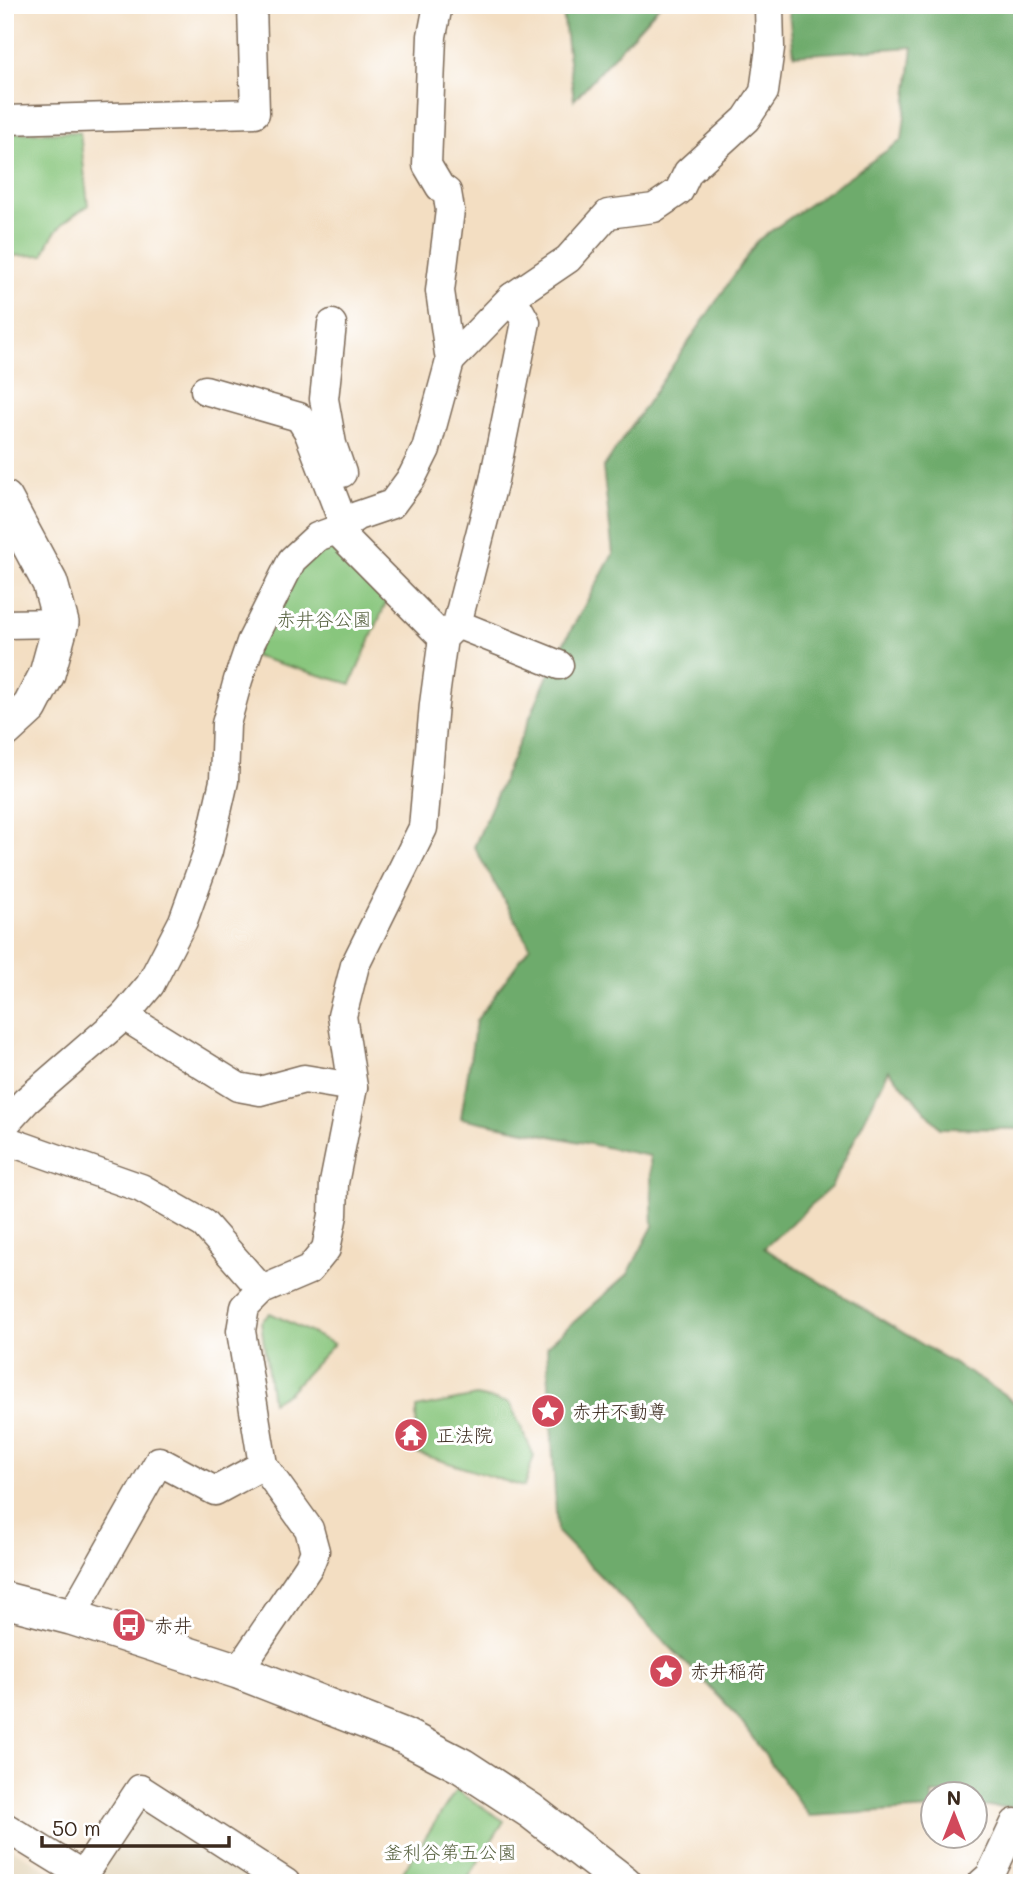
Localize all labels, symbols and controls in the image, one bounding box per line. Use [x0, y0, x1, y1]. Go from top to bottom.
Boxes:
park label: 赤井谷公園 [276, 606, 372, 631]
place icon: 赤井不動尊 [529, 1392, 567, 1430]
place label: 赤井不動尊 [572, 1398, 667, 1423]
temple icon: 正法院 [392, 1416, 430, 1454]
place label: 正法院 [436, 1422, 493, 1447]
bus stop icon: 赤井 [110, 1606, 148, 1644]
place label: 赤井 [154, 1612, 192, 1637]
place icon: 赤井稲荷 [647, 1652, 685, 1690]
place label: 赤井稲荷 [690, 1658, 766, 1683]
north arrow [918, 1780, 988, 1850]
text: N [947, 1785, 961, 1810]
scale bar [42, 1804, 229, 1848]
text: 50 m [52, 1814, 101, 1841]
park label: 釜利谷第五公園 [383, 1839, 517, 1864]

